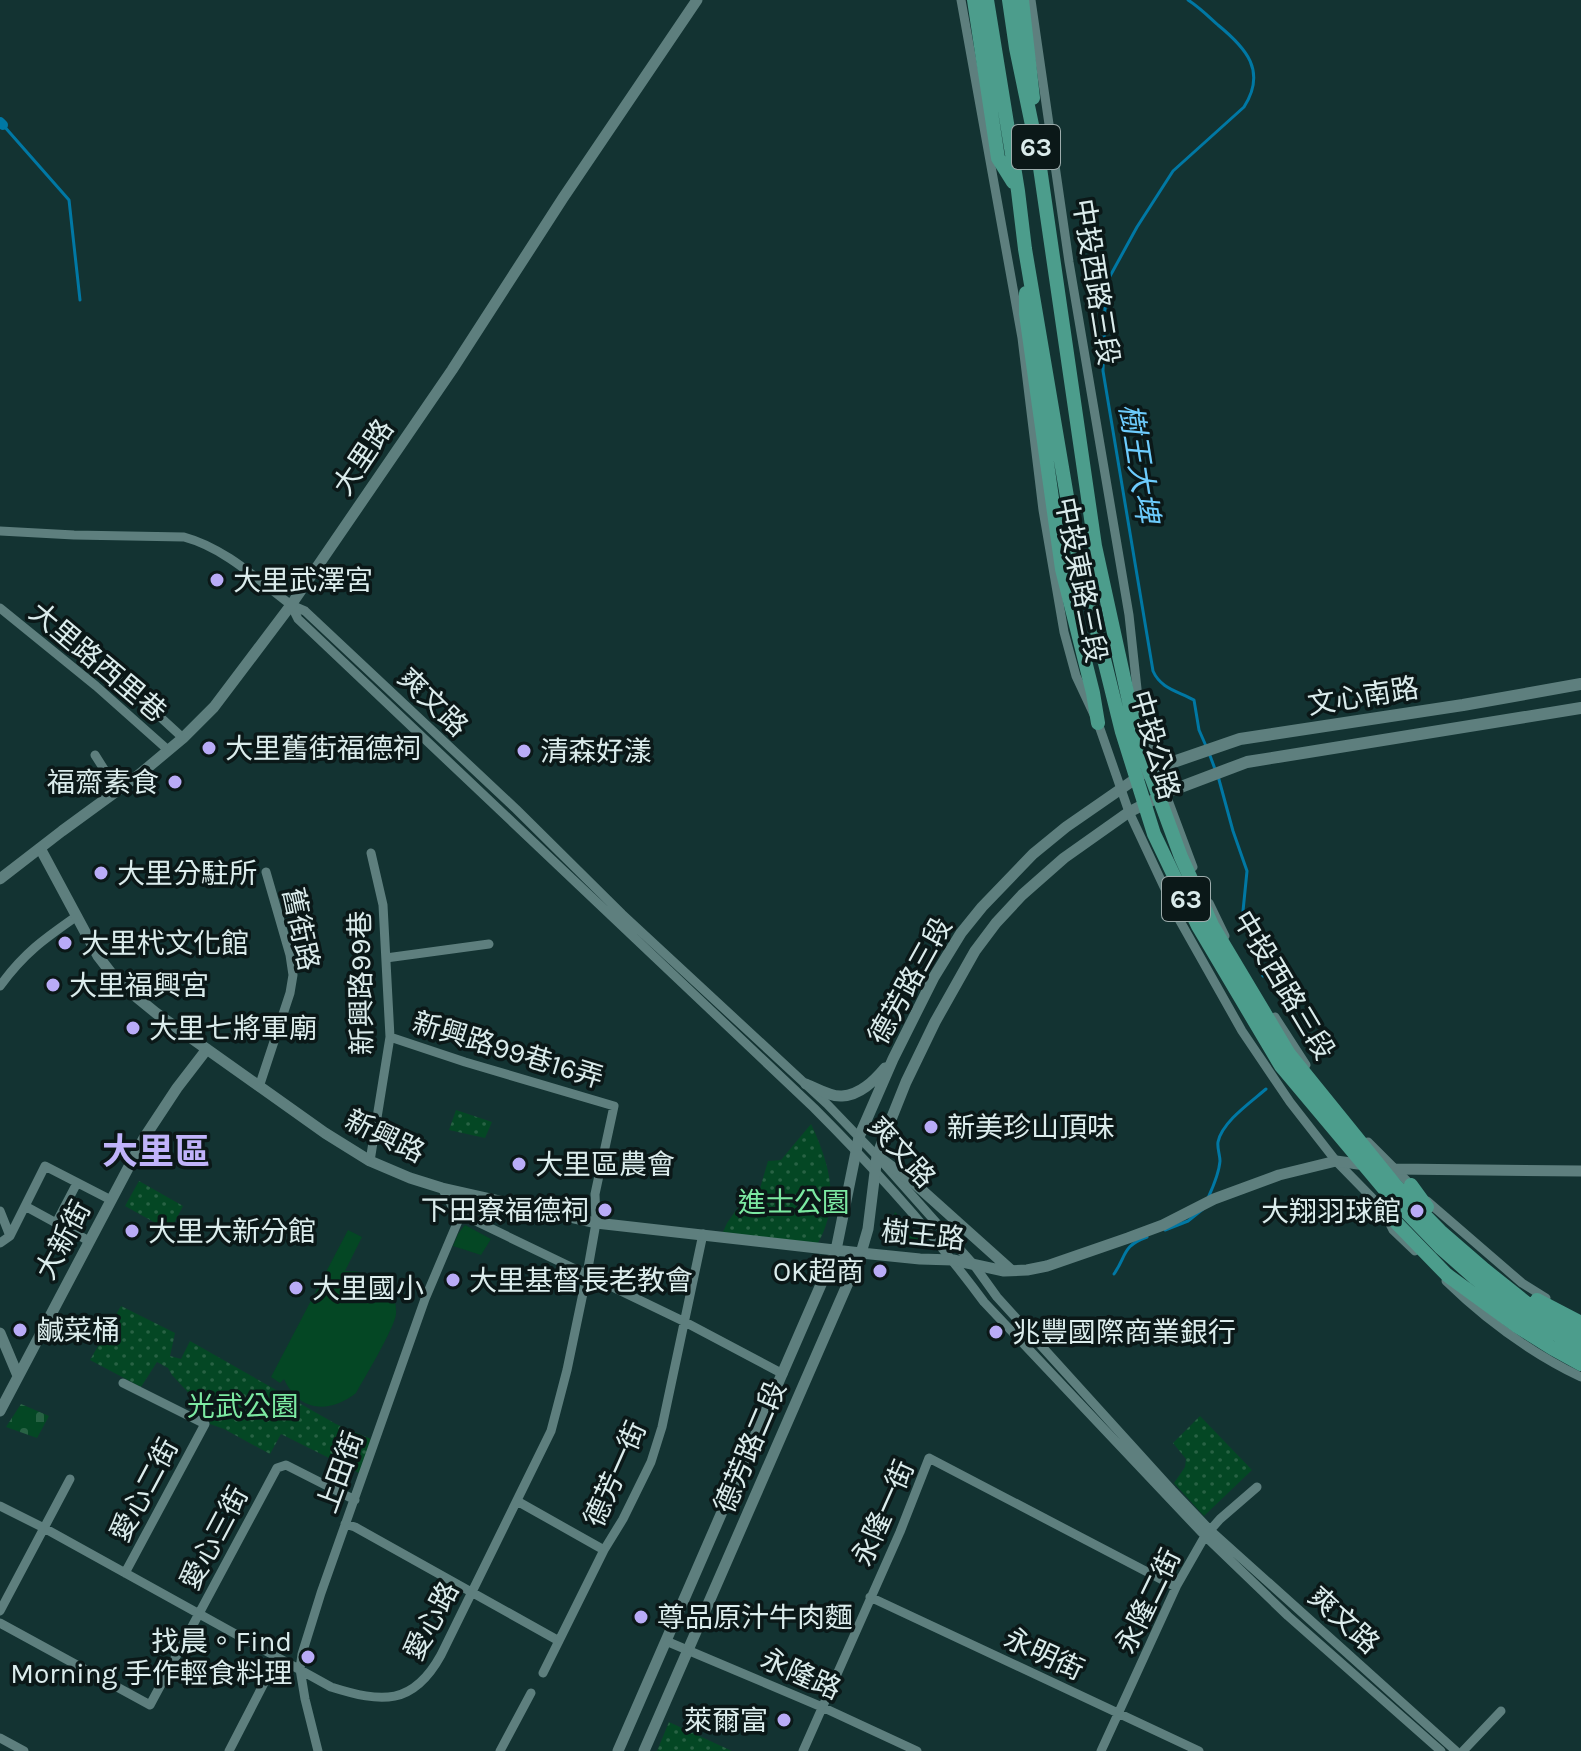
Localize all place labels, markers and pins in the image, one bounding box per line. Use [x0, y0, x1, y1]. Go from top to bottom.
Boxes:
place label: 大里武澤宮 [233, 564, 373, 597]
marker: 大里武澤宮 [208, 571, 226, 589]
place label: 大里舊街福德祠 [225, 732, 421, 765]
place label: 清森好漾 [540, 735, 652, 768]
marker: 大里舊街福德祠 [200, 739, 218, 757]
marker: 清森好漾 [515, 742, 533, 760]
place label: 福齋素食 [47, 766, 159, 799]
marker: 福齋素食 [166, 773, 184, 791]
place label: 大里分駐所 [117, 857, 257, 890]
marker: 大里分駐所 [92, 864, 110, 882]
place label: 大里杙文化館 [81, 927, 249, 960]
marker: 大里杙文化館 [56, 934, 74, 952]
place label: 大里福興宮 [69, 969, 209, 1002]
marker: 大里福興宮 [44, 976, 62, 994]
place label: 大里七將軍廟 [149, 1012, 317, 1045]
marker: 大里七將軍廟 [124, 1019, 142, 1037]
place label: 新美珍山頂味 [947, 1111, 1115, 1144]
marker: 新美珍山頂味 [922, 1118, 940, 1136]
place label: 大里區農會 [535, 1148, 675, 1181]
marker: 大里區農會 [510, 1155, 528, 1173]
place label: 下田寮福德祠 [421, 1194, 589, 1227]
place label: 大翔羽球館 [1261, 1195, 1401, 1228]
marker: 下田寮福德祠 [596, 1201, 614, 1219]
marker: 大翔羽球館 [1408, 1202, 1426, 1220]
place label: 大里大新分館 [148, 1215, 316, 1248]
marker: 大里大新分館 [123, 1222, 141, 1240]
place label: OK超商 [773, 1255, 864, 1288]
marker: OK超商 [871, 1262, 889, 1280]
place label: 大里基督長老教會 [469, 1264, 693, 1297]
marker: 大里基督長老教會 [444, 1271, 462, 1289]
place label: 大里國小 [312, 1272, 424, 1305]
marker: 大里國小 [287, 1279, 305, 1297]
place label: 鹹菜桶 [36, 1314, 120, 1347]
place label: 兆豐國際商業銀行 [1012, 1316, 1236, 1349]
marker: 鹹菜桶 [11, 1321, 29, 1339]
marker: 兆豐國際商業銀行 [987, 1323, 1005, 1341]
place label: 尊品原汁牛肉麵 [657, 1601, 853, 1634]
marker: 尊品原汁牛肉麵 [632, 1608, 650, 1626]
place label: 找晨。Find Morning 手作輕食料理 [10, 1625, 292, 1690]
marker: 找晨。Find Morning 手作輕食料理 [299, 1648, 317, 1666]
place label: 萊爾富 [684, 1704, 768, 1737]
marker: 萊爾富 [775, 1711, 793, 1729]

